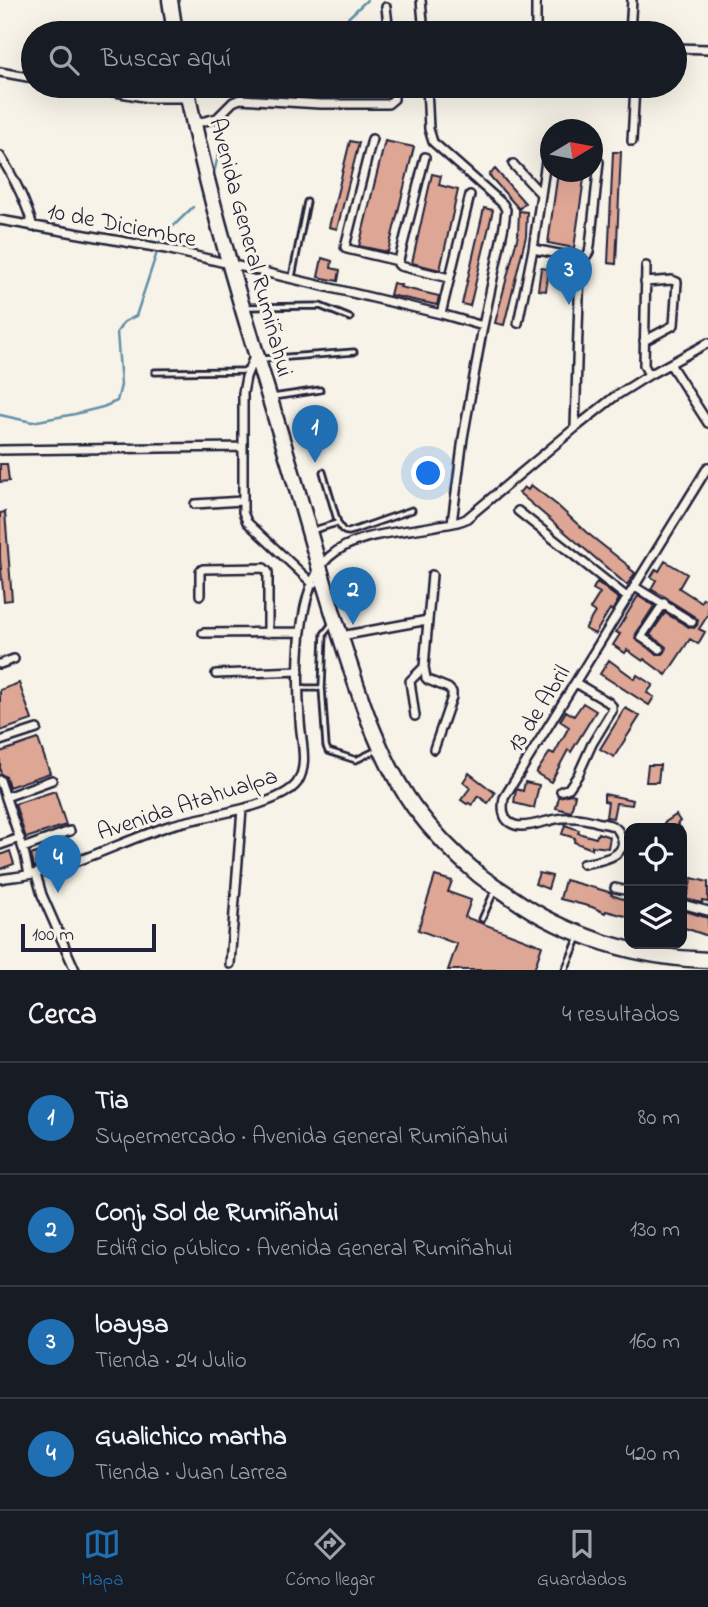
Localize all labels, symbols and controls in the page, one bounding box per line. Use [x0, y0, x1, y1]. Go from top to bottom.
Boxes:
search box [21, 21, 687, 98]
icon: search [45, 41, 83, 79]
text: Buscar aquí [101, 41, 231, 79]
street label: Avenida General Rumiñahui [198, 114, 301, 381]
north arrow [540, 119, 603, 182]
street label: 10 de Diciembre [44, 195, 199, 258]
pin: 3 [546, 247, 592, 305]
pin: 1 [292, 405, 338, 463]
your location [411, 456, 445, 490]
pin: 2 [330, 567, 376, 625]
street label: 13 de Abril [500, 659, 581, 760]
street label: Avenida Atahualpa [93, 760, 283, 851]
map controls [624, 823, 687, 949]
button: locate [624, 823, 687, 886]
pin: 4 [35, 835, 81, 893]
button: layers [624, 886, 687, 949]
scale bar [21, 921, 156, 953]
text: 100 m [32, 922, 74, 949]
text: Cerca [28, 994, 97, 1038]
text: 4 resultados [562, 999, 680, 1032]
text: Tia [95, 1083, 129, 1121]
text: 1 [47, 1102, 55, 1135]
text: 80 m [638, 1102, 680, 1135]
text: Supermercado · Avenida General Rumiñahui [95, 1121, 508, 1154]
text: Conj. Sol de Rumiñahui [95, 1195, 338, 1233]
text: 2 [45, 1214, 57, 1247]
text: 130 m [630, 1214, 680, 1247]
text: Edificio público · Avenida General Rumiñahui [95, 1233, 512, 1266]
text: loaysa [95, 1307, 169, 1345]
text: 3 [46, 1326, 56, 1359]
text: 160 m [629, 1326, 680, 1359]
text: Tienda · 24 Julio [95, 1345, 247, 1378]
text: Gualichico martha [95, 1419, 287, 1457]
text: 4 [46, 1438, 56, 1471]
text: 420 m [626, 1438, 680, 1471]
text: Tienda · Juan Larrea [95, 1457, 287, 1490]
tab: Mapa [81, 1525, 123, 1594]
tab: Cómo llegar [286, 1525, 375, 1594]
tab: Guardados [537, 1525, 627, 1594]

